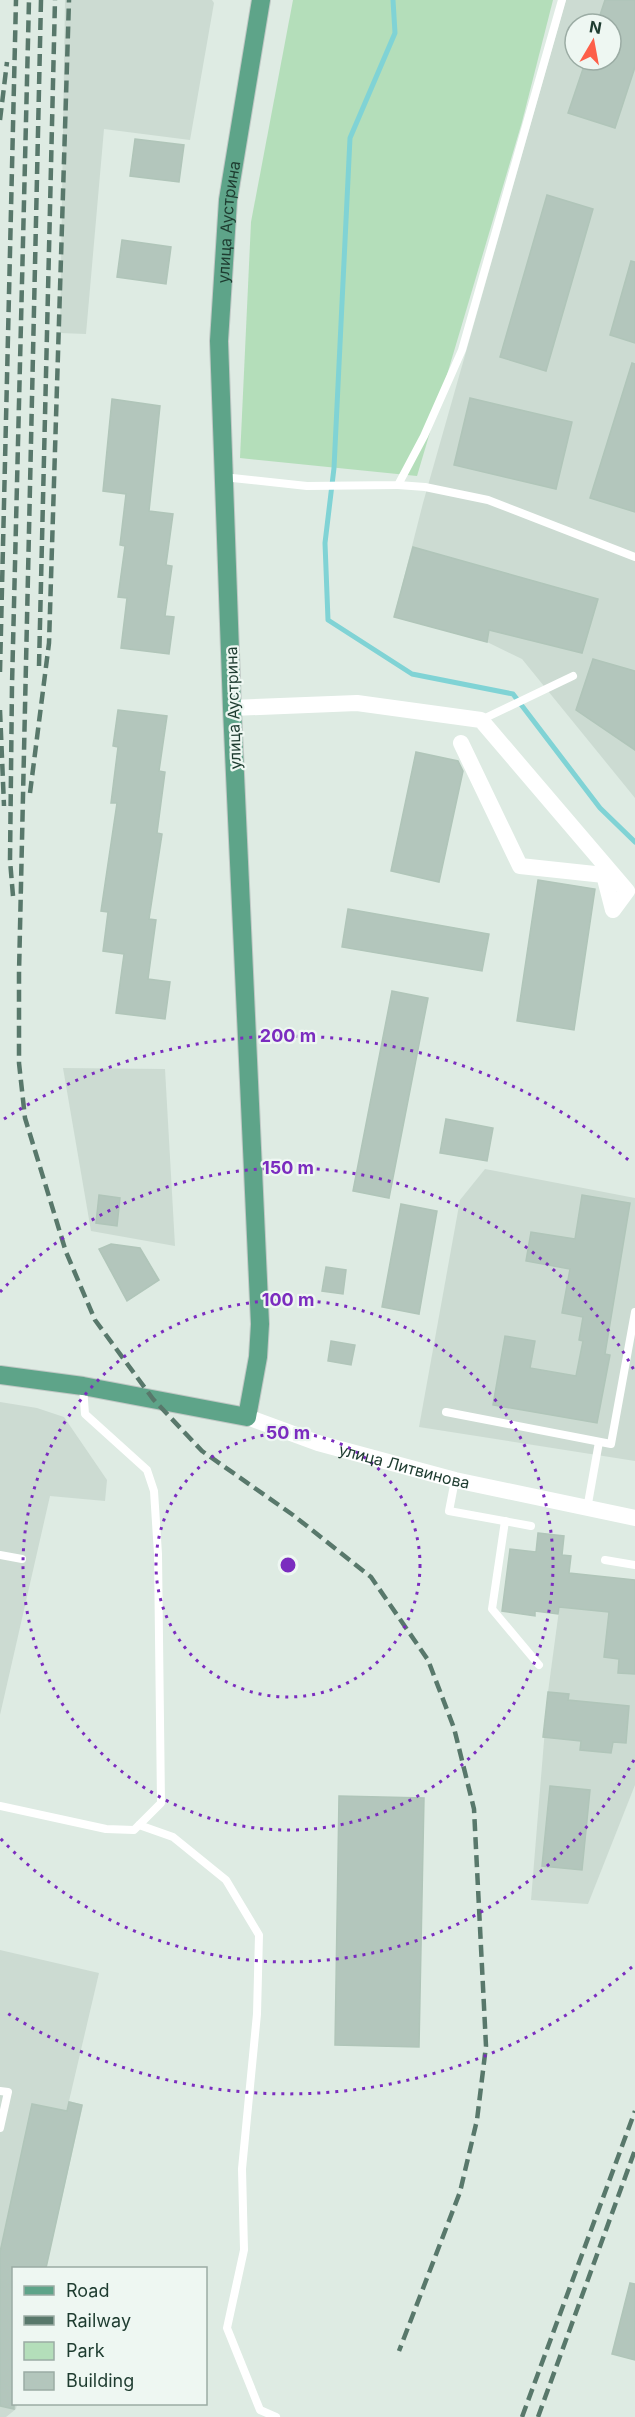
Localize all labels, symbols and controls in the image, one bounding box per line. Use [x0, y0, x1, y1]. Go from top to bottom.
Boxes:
north arrow [563, 12, 623, 72]
text: N [588, 16, 603, 38]
street label: улица Аустрина [213, 159, 244, 284]
street label: улица Аустрина [221, 646, 245, 770]
text: 200 m [260, 1025, 316, 1046]
text: 150 m [262, 1157, 314, 1178]
text: 100 m [262, 1289, 314, 1310]
text: 50 m [266, 1422, 310, 1443]
street label: улица Литвинова [337, 1439, 472, 1493]
centre of rings [278, 1555, 298, 1575]
legend [12, 2267, 207, 2405]
text: Road [66, 2280, 109, 2301]
text: Railway [66, 2310, 131, 2331]
text: Park [66, 2340, 105, 2361]
text: Building [66, 2370, 134, 2391]

